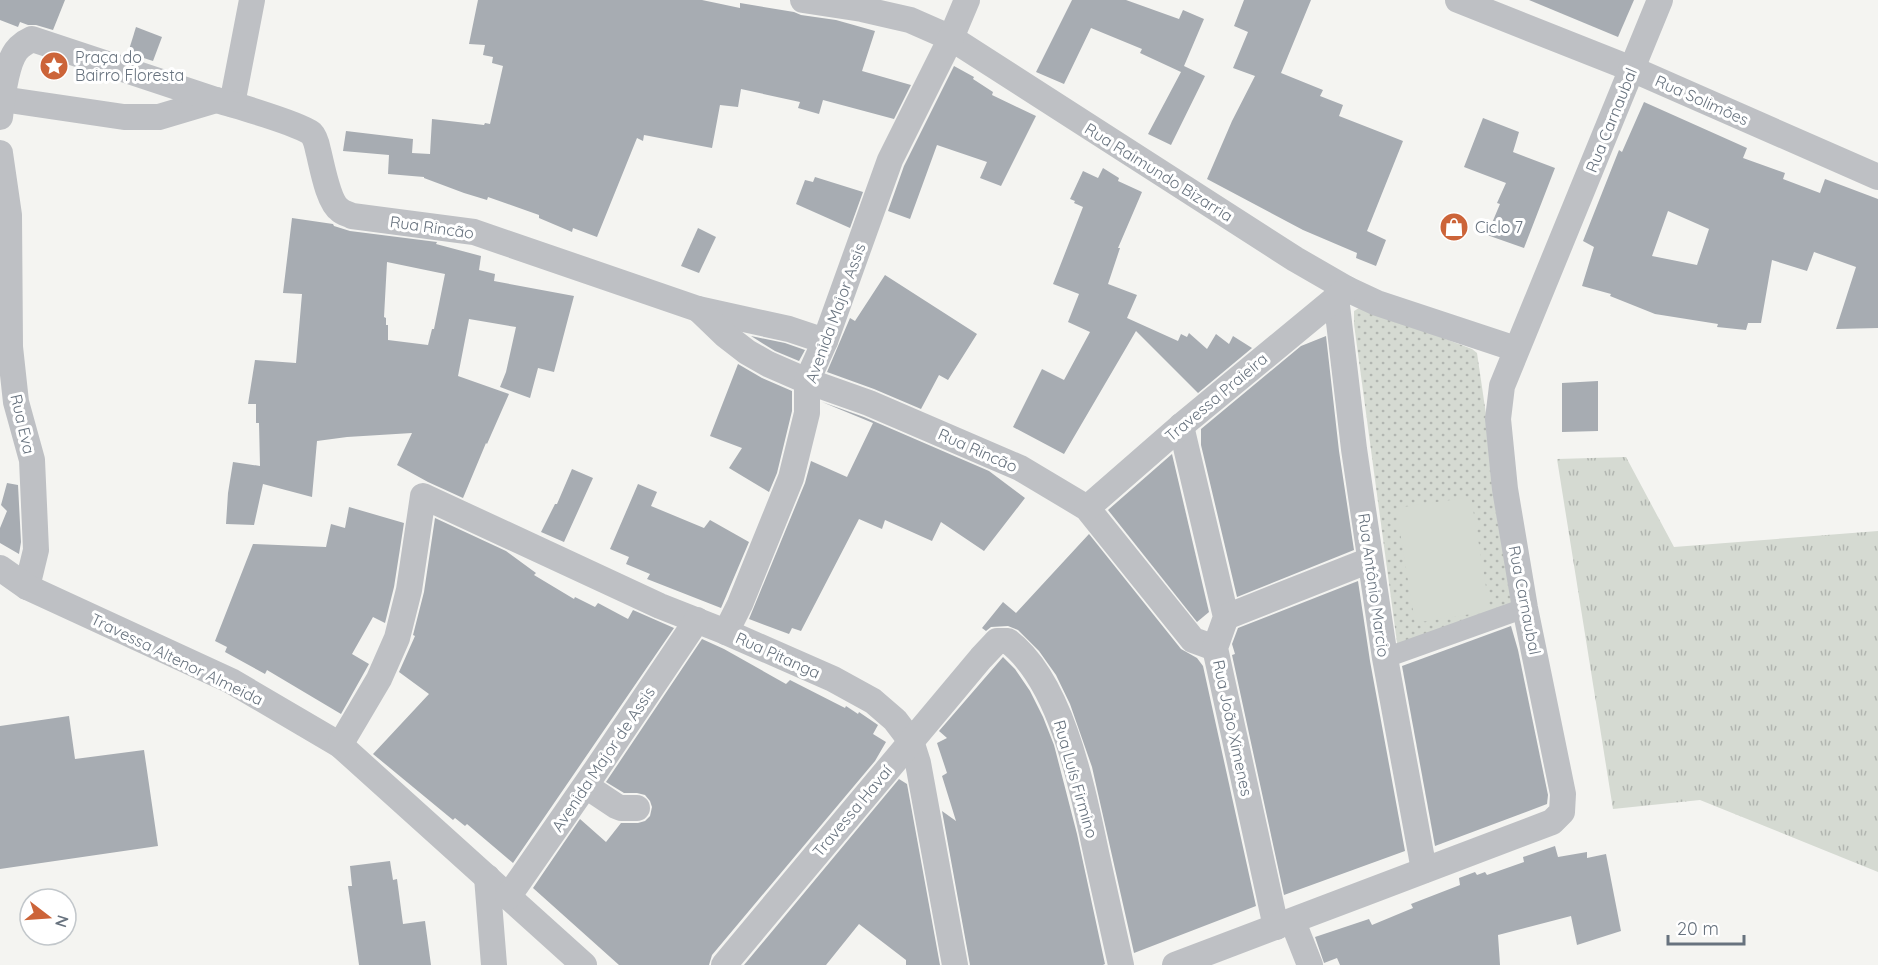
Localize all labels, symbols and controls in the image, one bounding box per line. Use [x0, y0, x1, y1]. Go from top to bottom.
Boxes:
place label: Praça do Bairro Floresta [75, 47, 184, 85]
place icon: Praça do Bairro Floresta [38, 50, 70, 82]
street label: Rua Carnaubal [1581, 65, 1641, 175]
street label: Rua Solimões [1652, 70, 1752, 130]
street label: Rua Raimundo Bizarria [1081, 118, 1237, 226]
street label: Rua Rincão [389, 211, 475, 243]
shop icon: Ciclo 7 [1438, 211, 1470, 243]
place label: Ciclo 7 [1475, 217, 1523, 237]
street label: Avenida Major Assis [800, 240, 870, 386]
street label: Travessa Praieira [1161, 348, 1271, 446]
street label: Rua Eva [6, 392, 40, 456]
street label: Rua Rincão [935, 424, 1021, 476]
street label: Rua Antônio Marcio [1354, 512, 1394, 658]
street label: Rua Carnaubal [1505, 544, 1545, 656]
street label: Travessa Altenor Almeida [88, 609, 266, 709]
street label: Rua Pitanga [733, 627, 823, 683]
street label: Rua João Ximenes [1209, 658, 1257, 798]
street label: Avenida Major de Assis [547, 683, 659, 835]
street label: Rua Luís Firmino [1050, 718, 1102, 840]
street label: Travessa Havaí [808, 761, 896, 861]
north arrow [18, 887, 78, 947]
scale bar [1668, 908, 1744, 946]
text: N [51, 913, 74, 930]
text: 20 m [1677, 917, 1719, 940]

